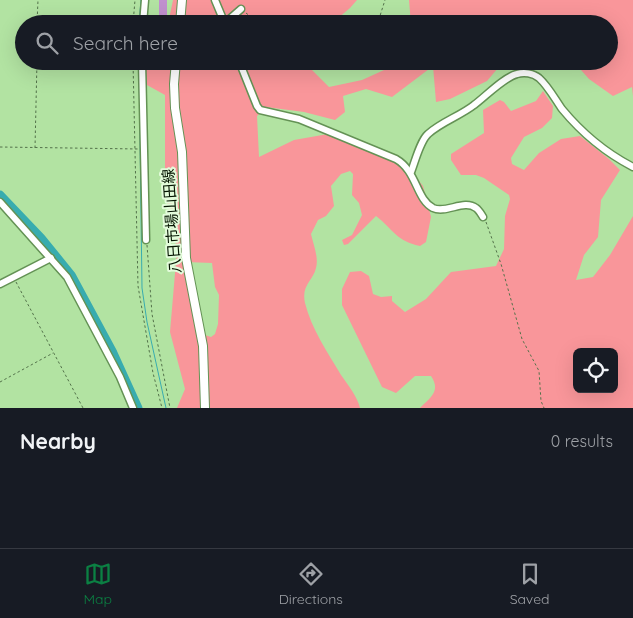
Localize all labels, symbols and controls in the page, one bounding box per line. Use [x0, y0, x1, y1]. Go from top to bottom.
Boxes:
search box [15, 15, 618, 70]
icon: search [33, 29, 61, 57]
text: Search here [73, 31, 178, 55]
street label: 八日市場山田線 [158, 168, 185, 274]
map controls [573, 348, 618, 393]
button: locate [573, 348, 618, 393]
text: Nearby [20, 428, 96, 454]
text: 0 results [551, 431, 613, 451]
tab: Map [83, 560, 112, 608]
tab: Directions [279, 560, 343, 608]
tab: Saved [510, 560, 550, 608]

